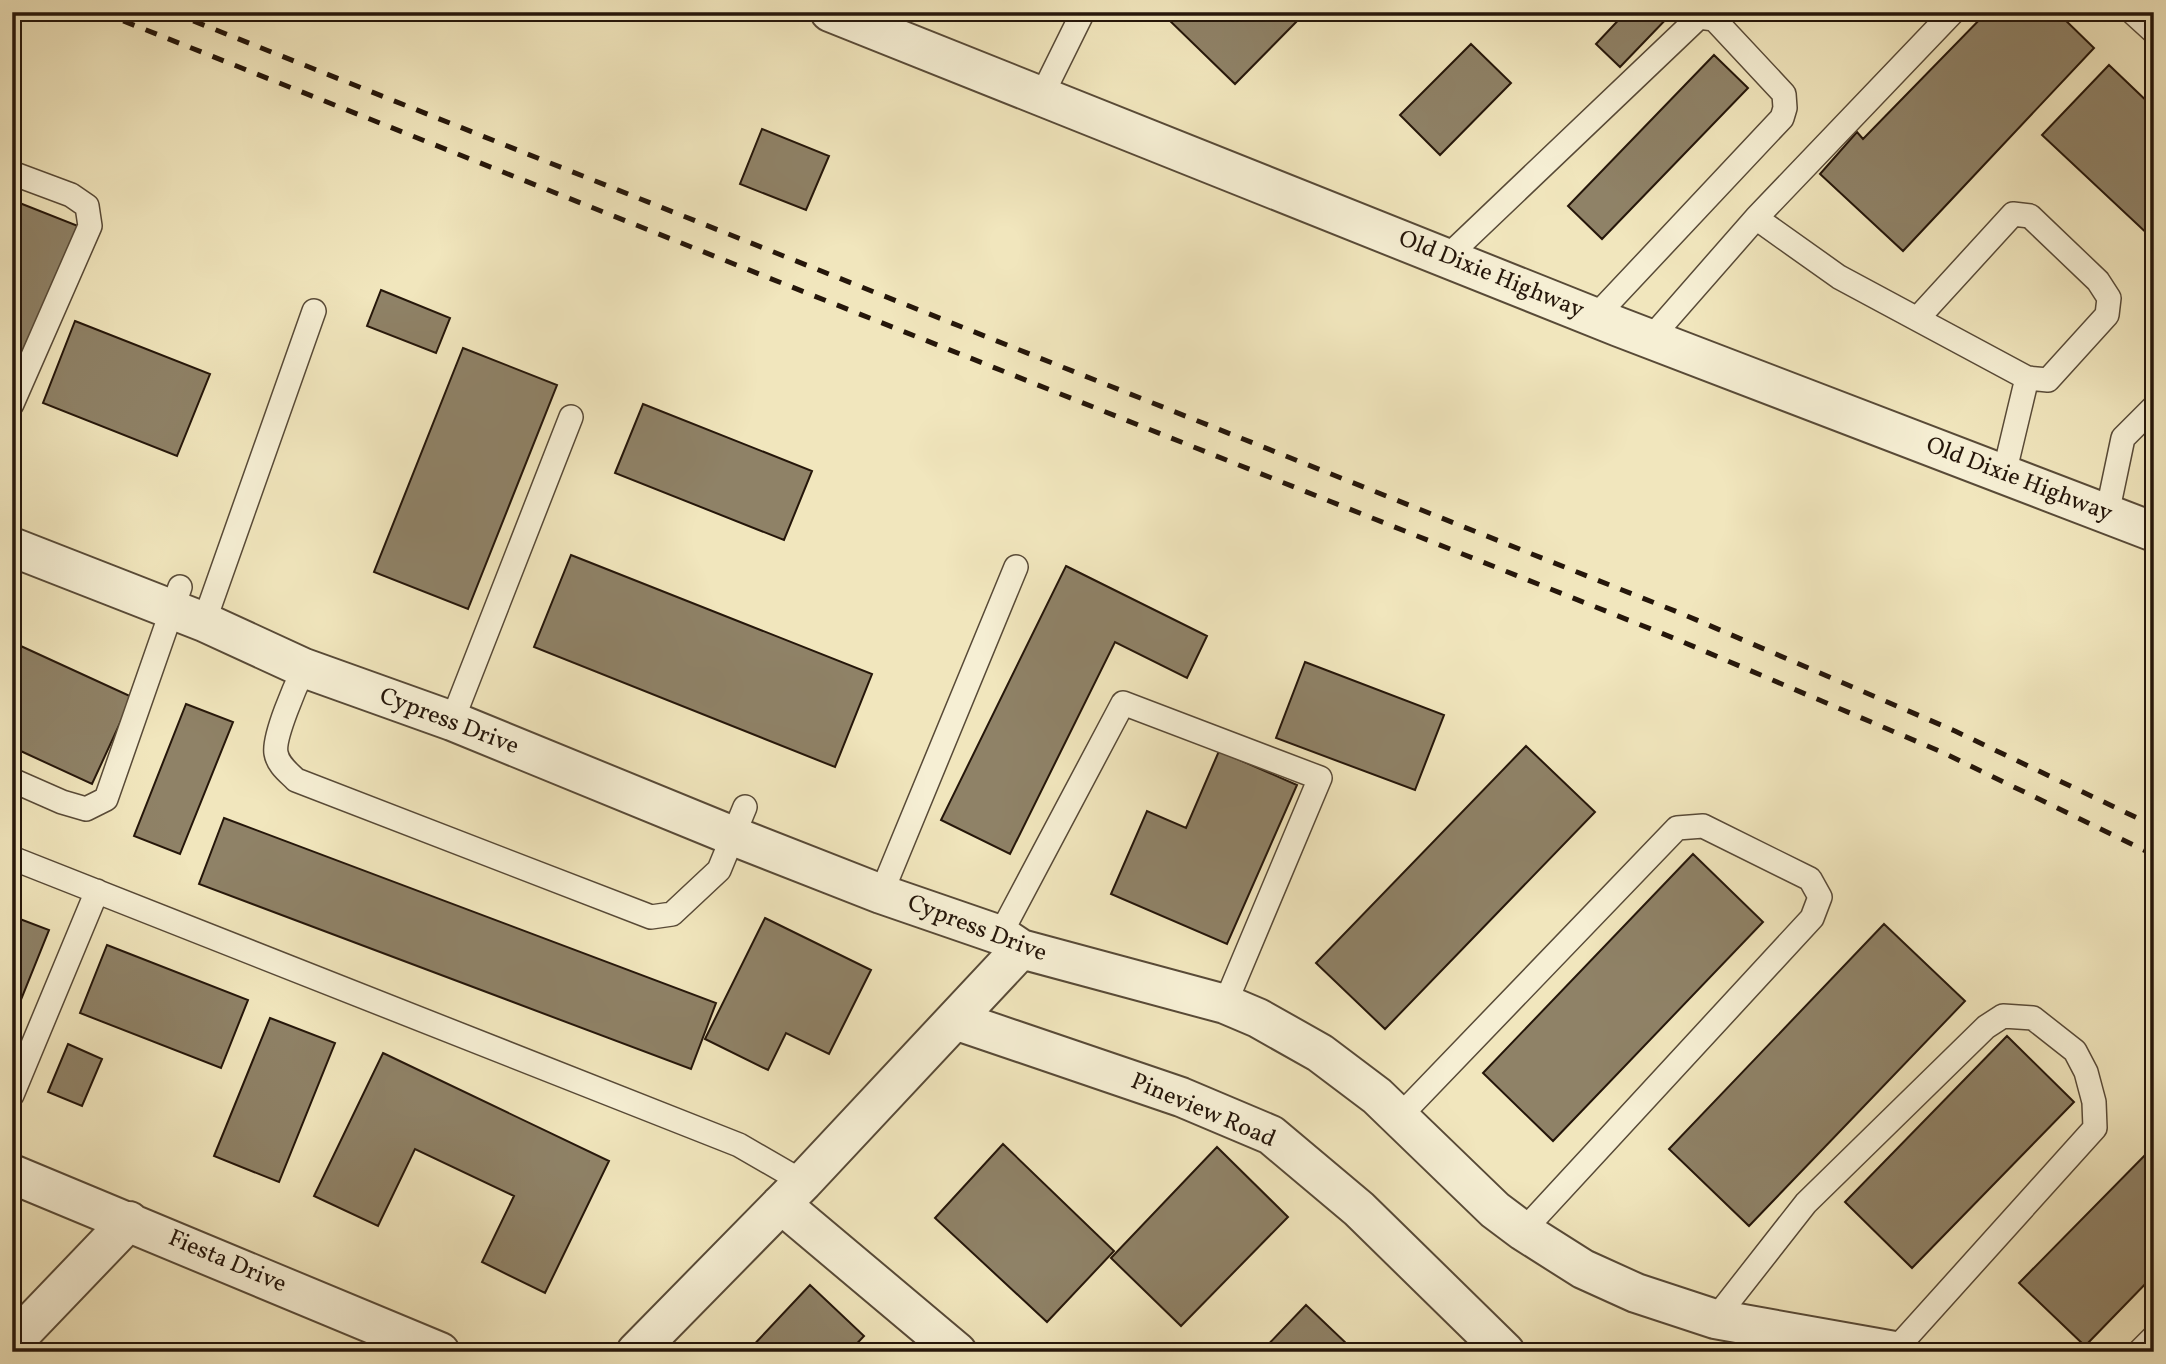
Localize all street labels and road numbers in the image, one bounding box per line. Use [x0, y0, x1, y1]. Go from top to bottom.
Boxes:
street label: Old Dixie Highway [1393, 222, 1589, 328]
street label: Old Dixie Highway [1921, 429, 2117, 531]
street label: Cypress Drive [374, 680, 524, 764]
street label: Cypress Drive [902, 887, 1052, 971]
street label: Pineview Road [1125, 1065, 1281, 1157]
street label: Fiesta Drive [163, 1222, 291, 1302]

